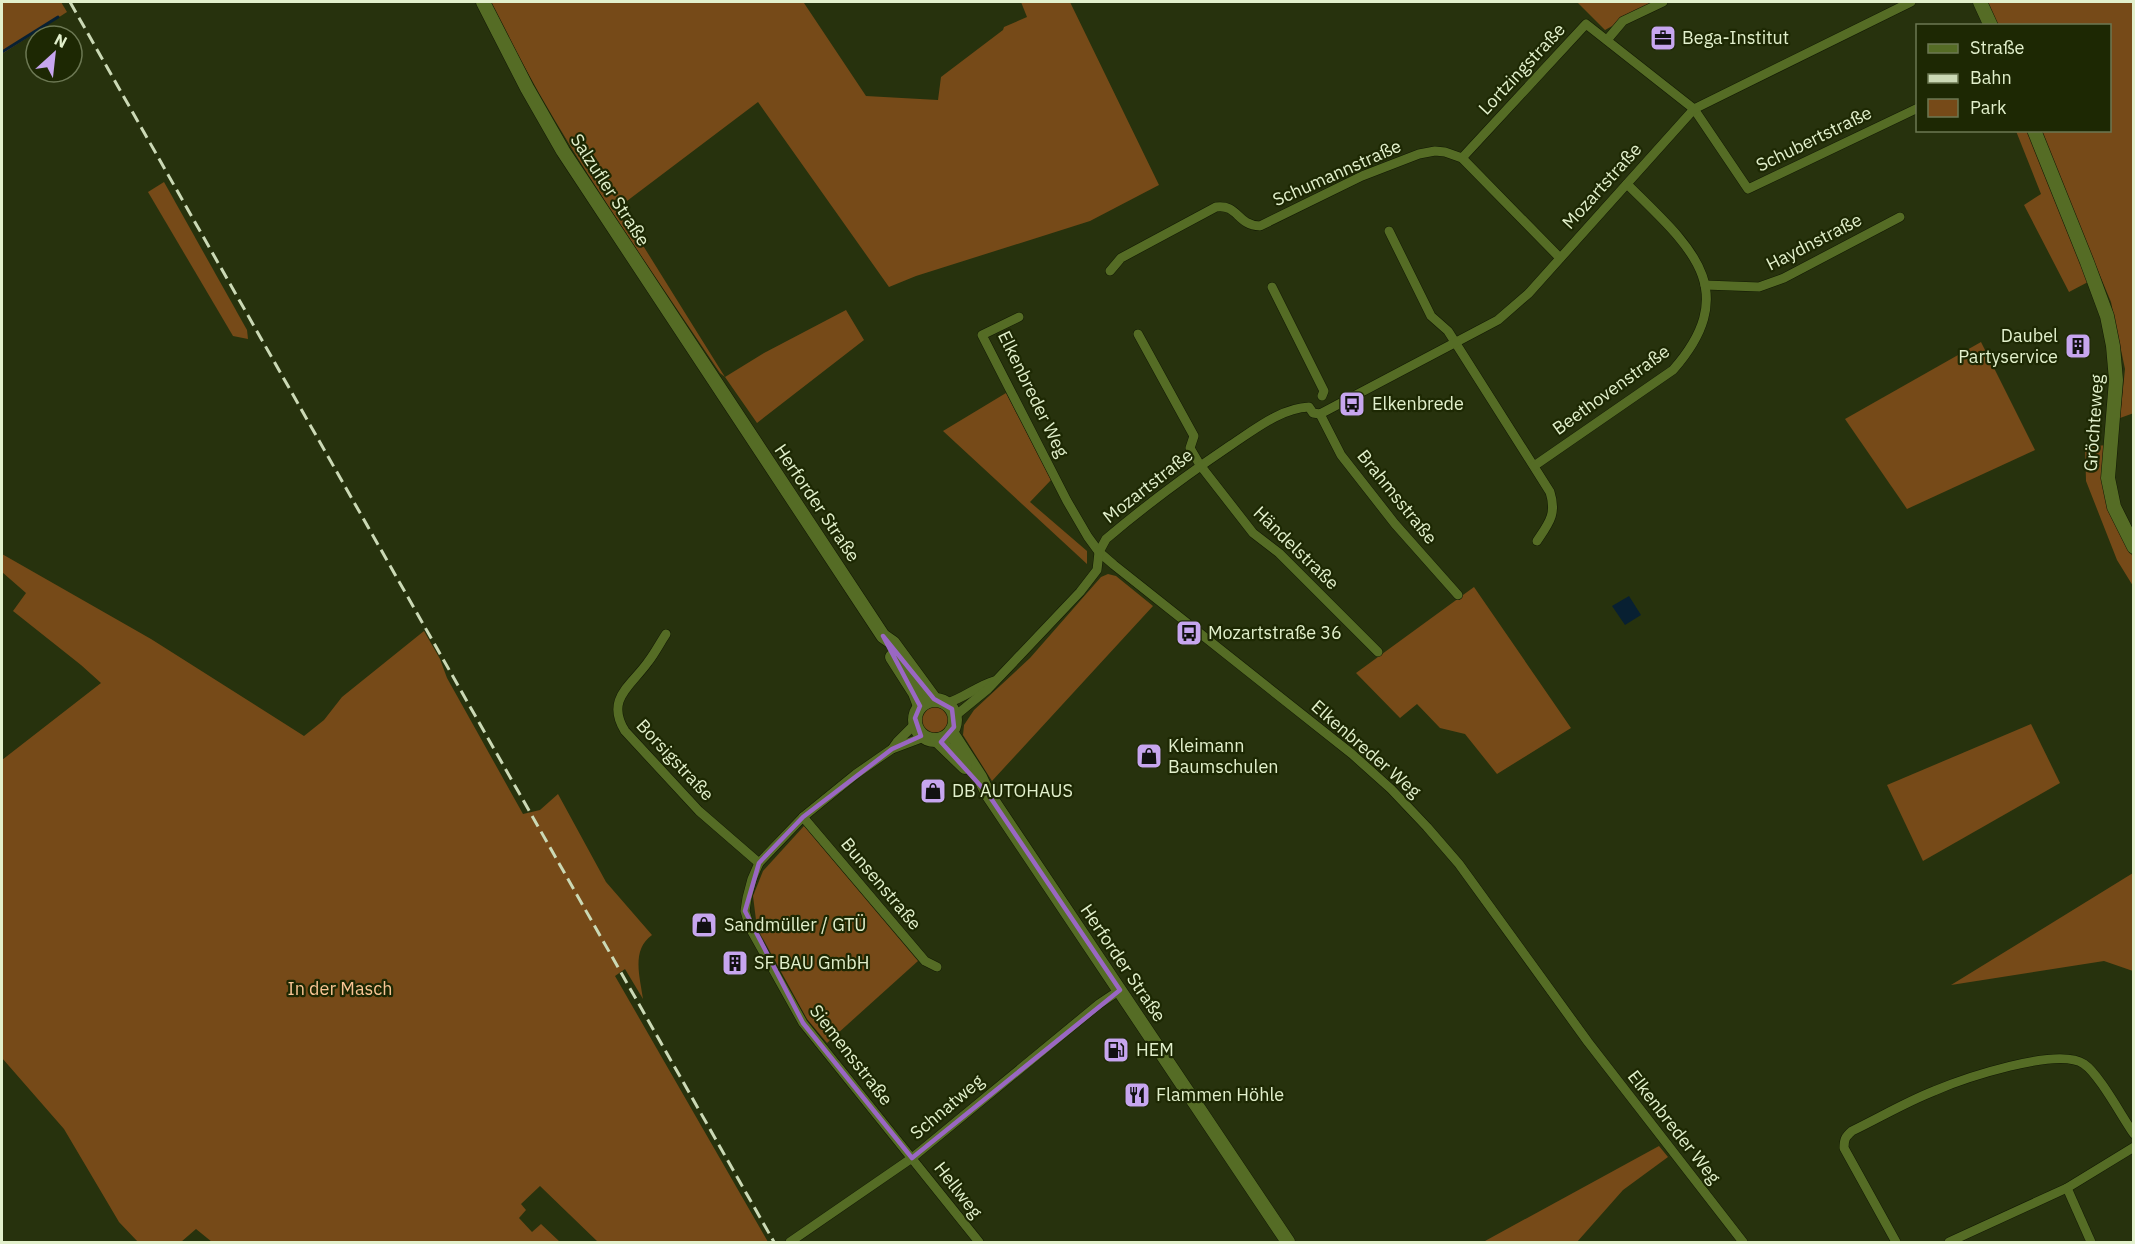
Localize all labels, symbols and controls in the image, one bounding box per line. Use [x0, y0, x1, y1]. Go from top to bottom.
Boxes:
street label: Lortzingstraße [1473, 18, 1570, 119]
office icon: Bega-Institut [1648, 23, 1678, 53]
north arrow [24, 24, 84, 84]
legend [1916, 24, 2111, 132]
place label: Bega-Institut [1682, 26, 1789, 49]
text: N [51, 29, 71, 52]
text: Straße [1970, 36, 2024, 59]
text: Bahn [1970, 66, 2012, 89]
text: Park [1970, 96, 2007, 119]
street label: Schubertstraße [1752, 101, 1875, 176]
street label: Salzufler Straße [566, 129, 655, 250]
street label: Schumannstraße [1269, 134, 1405, 211]
street label: Mozartstraße [1557, 138, 1646, 234]
street label: Haydnstraße [1762, 208, 1866, 275]
place label: Daubel Partyservice [1958, 324, 2058, 368]
street label: Elkenbreder Weg [993, 327, 1074, 461]
building icon: Daubel Partyservice [2063, 331, 2093, 361]
street label: Beethovenstraße [1548, 339, 1674, 440]
street label: Gröchteweg [2079, 373, 2108, 472]
bus stop icon: Elkenbrede [1337, 389, 1367, 419]
place label: Elkenbrede [1372, 392, 1464, 415]
street label: Herforder Straße [770, 439, 865, 566]
street label: Mozartstraße [1098, 443, 1197, 528]
street label: Brahmsstraße [1352, 445, 1443, 549]
street label: Händelstraße [1249, 501, 1344, 594]
bus stop icon: Mozartstraße 36 [1174, 618, 1204, 648]
place label: Mozartstraße 36 [1208, 621, 1342, 644]
street label: Elkenbreder Weg [1307, 695, 1426, 803]
street label: Borsigstraße [632, 714, 719, 806]
place label: Kleimann Baumschulen [1168, 734, 1279, 778]
shop icon: Kleimann Baumschulen [1134, 741, 1164, 771]
shop icon: DB AUTOHAUS [918, 776, 948, 806]
place label: DB AUTOHAUS [952, 779, 1073, 802]
street label: Bunsenstraße [836, 833, 927, 935]
street label: Herforder Straße [1076, 899, 1171, 1026]
shop icon: Sandmüller / GTÜ [689, 910, 719, 940]
place label: Sandmüller / GTÜ [724, 913, 867, 936]
building icon: SF BAU GmbH [720, 948, 750, 978]
place label: SF BAU GmbH [754, 951, 870, 974]
park label: In der Masch [287, 977, 393, 1000]
street label: Siemensstraße [805, 1000, 898, 1110]
fuel station icon: HEM [1101, 1035, 1131, 1065]
place label: HEM [1136, 1038, 1174, 1061]
street label: Elkenbreder Weg [1623, 1065, 1726, 1188]
street label: Schnatweg [905, 1069, 989, 1144]
restaurant icon: Flammen Höhle [1122, 1080, 1152, 1110]
place label: Flammen Höhle [1156, 1083, 1284, 1106]
street label: Hellweg [929, 1157, 988, 1223]

